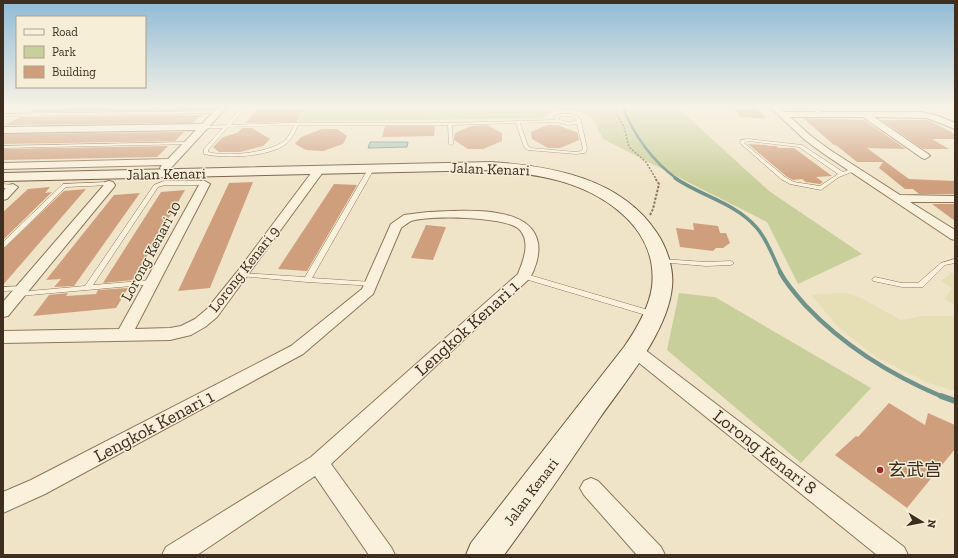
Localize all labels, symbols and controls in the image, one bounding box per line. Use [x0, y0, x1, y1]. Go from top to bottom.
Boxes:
legend [16, 16, 146, 88]
text: Road [52, 25, 78, 39]
text: Park [52, 45, 77, 59]
text: Building [52, 65, 96, 79]
street label: Jalan Kenari [450, 159, 530, 179]
street label: Jalan Kenari [126, 164, 206, 184]
street label: Lorong Kenari 10 [117, 198, 185, 304]
street label: Lorong Kenari 9 [205, 222, 283, 316]
street label: Lengkok Kenari 1 [410, 275, 524, 380]
street label: Lengkok Kenari 1 [90, 385, 218, 467]
street label: Lorong Kenari 8 [709, 405, 821, 499]
street label: Jalan Kenari [500, 455, 562, 529]
place label: 玄武宫 [888, 459, 942, 481]
marker: 玄武宫 [875, 465, 885, 475]
north arrow [902, 502, 942, 542]
text: N [924, 518, 938, 530]

